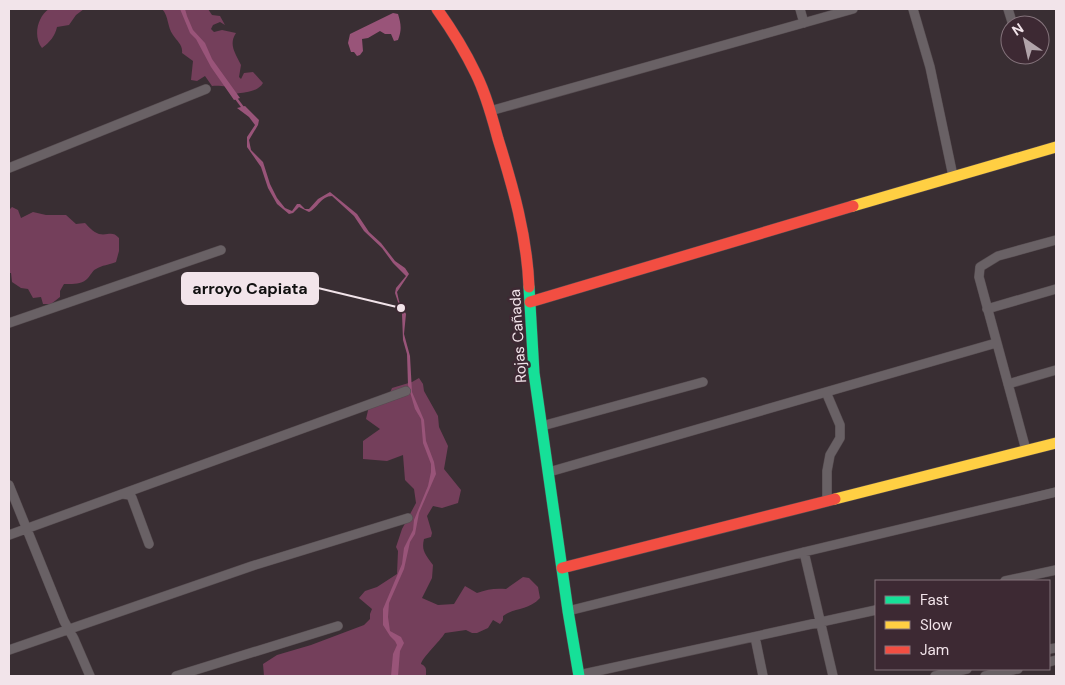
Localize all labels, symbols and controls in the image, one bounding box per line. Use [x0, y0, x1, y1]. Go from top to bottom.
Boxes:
north arrow [1000, 15, 1050, 65]
text: N [1008, 19, 1027, 40]
callout: arroyo Capiata [182, 273, 318, 304]
text: arroyo Capiata [192, 278, 308, 299]
street label: Rojas Cañada [505, 288, 531, 384]
legend [875, 580, 1050, 670]
text: Fast [920, 590, 949, 610]
text: Slow [920, 615, 953, 635]
text: Jam [920, 640, 949, 660]

